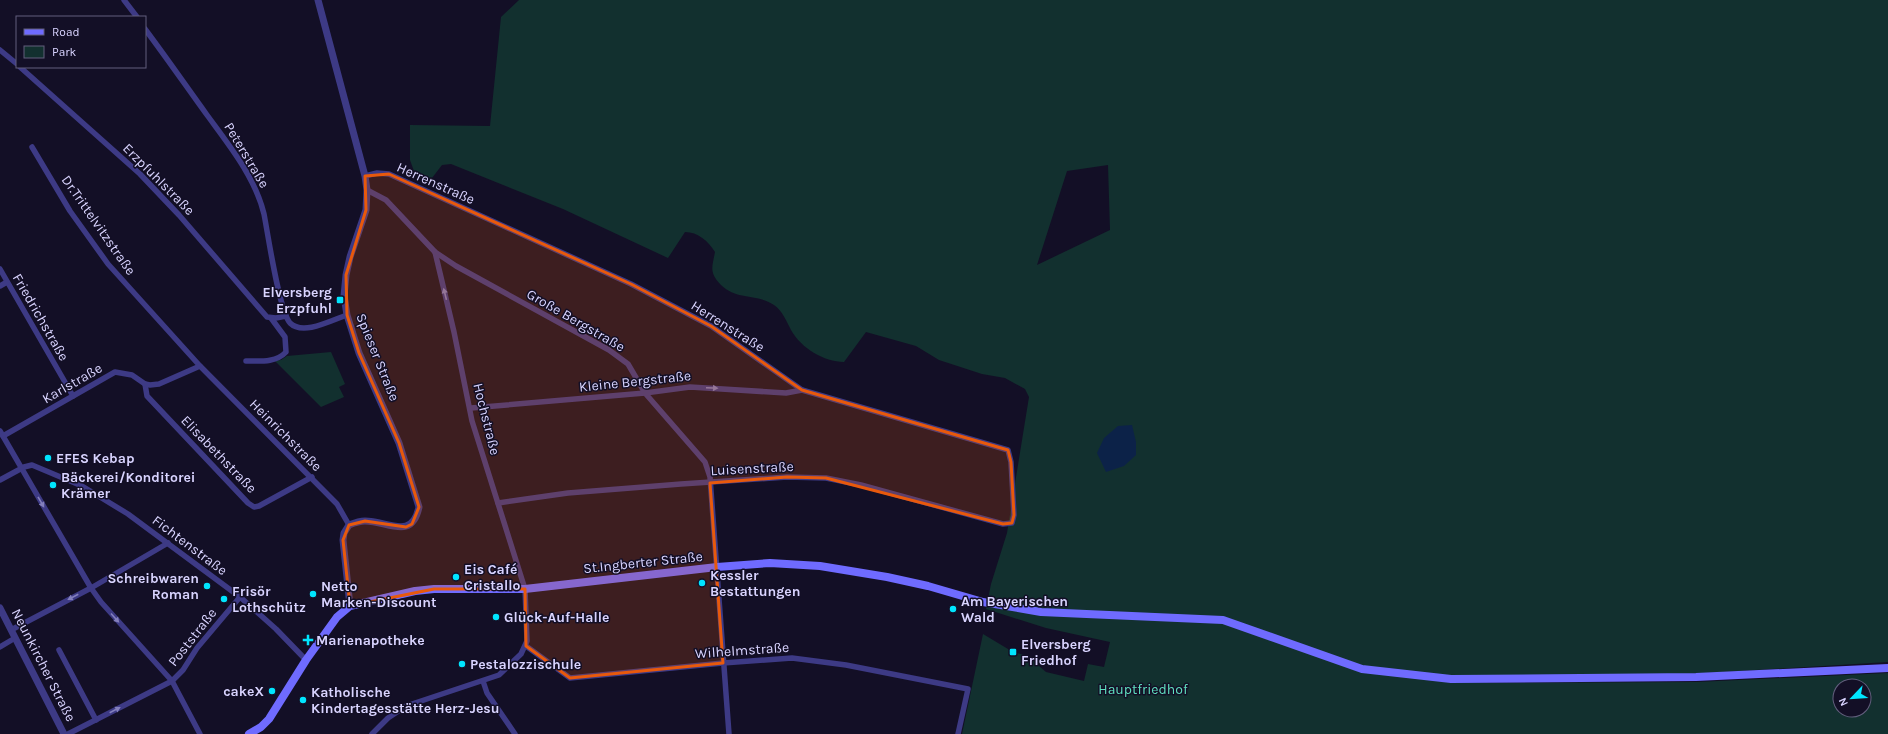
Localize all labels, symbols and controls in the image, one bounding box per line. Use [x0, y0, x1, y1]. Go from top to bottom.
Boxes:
legend [16, 16, 146, 68]
text: Road [52, 25, 80, 39]
text: Park [52, 45, 77, 59]
street label: Peterstraße [220, 119, 273, 191]
street label: Erzpfuhlstraße [119, 140, 198, 219]
street label: Herrenstraße [394, 159, 477, 208]
street label: Dr.Trittelvitzstraße [58, 172, 139, 278]
street label: Friedrichstraße [9, 271, 72, 364]
place label: Elversberg Erzpfuhl [262, 284, 332, 317]
street label: Große Bergstraße [524, 285, 628, 355]
one-way arrow [441, 288, 447, 300]
marker: Elversberg Erzpfuhl [335, 295, 345, 305]
street label: Herrenstraße [688, 297, 768, 356]
street label: Spieser Straße [352, 311, 403, 404]
street label: Karlstraße [39, 359, 105, 407]
street label: Kleine Bergstraße [578, 367, 692, 396]
street label: Hochstraße [469, 381, 504, 457]
one-way arrow [706, 384, 718, 391]
street label: Heinrichstraße [246, 396, 325, 475]
street label: Elisabethstraße [177, 412, 260, 497]
place label: EFES Kebap [56, 450, 134, 467]
marker: EFES Kebap [43, 453, 53, 463]
street label: Luisenstraße [710, 458, 794, 479]
place label: Bäckerei/Konditorei Krämer [61, 469, 195, 502]
marker: Bäckerei/Konditorei Krämer [48, 480, 58, 490]
one-way arrow [37, 496, 44, 508]
street label: Fichtenstraße [149, 512, 230, 579]
street label: St.Ingberter Straße [582, 548, 704, 577]
place label: Eis Café Cristallo [464, 561, 521, 594]
place label: Kessler Bestattungen [710, 567, 800, 600]
place label: Schreibwaren Roman [107, 570, 199, 603]
marker: Eis Café Cristallo [451, 572, 461, 582]
place label: Netto Marken-Discount [321, 578, 437, 611]
marker: Kessler Bestattungen [697, 578, 707, 588]
marker: Schreibwaren Roman [202, 581, 212, 591]
place label: Frisör Lothschütz [232, 583, 306, 616]
marker: Netto Marken-Discount [308, 589, 318, 599]
place label: Am Bayerischen Wald [961, 593, 1068, 626]
one-way arrow [68, 594, 79, 601]
marker: Frisör Lothschütz [219, 594, 229, 604]
marker: Am Bayerischen Wald [948, 604, 958, 614]
street label: Poststraße [164, 605, 220, 670]
street label: Neunkircher Straße [8, 606, 79, 724]
place label: Glück-Auf-Halle [504, 609, 609, 626]
marker: Glück-Auf-Halle [491, 612, 501, 622]
one-way arrow [111, 613, 120, 623]
place label: Marienapotheke [316, 632, 425, 649]
marker: Marienapotheke [303, 635, 313, 645]
place label: Elversberg Friedhof [1021, 636, 1091, 669]
street label: Wilhelmstraße [694, 639, 790, 662]
marker: Elversberg Friedhof [1008, 647, 1018, 657]
place label: Pestalozzischule [470, 656, 581, 673]
marker: Pestalozzischule [457, 659, 467, 669]
north arrow [1832, 678, 1872, 718]
park label: Hauptfriedhof [1098, 681, 1188, 698]
place label: cakeX [223, 683, 264, 700]
place label: Katholische Kindertagesstätte Herz-Jesu [311, 684, 500, 717]
marker: cakeX [267, 686, 277, 696]
marker: Katholische Kindertagesstätte Herz-Jesu [298, 695, 308, 705]
text: N [1836, 696, 1851, 708]
one-way arrow [110, 707, 121, 713]

